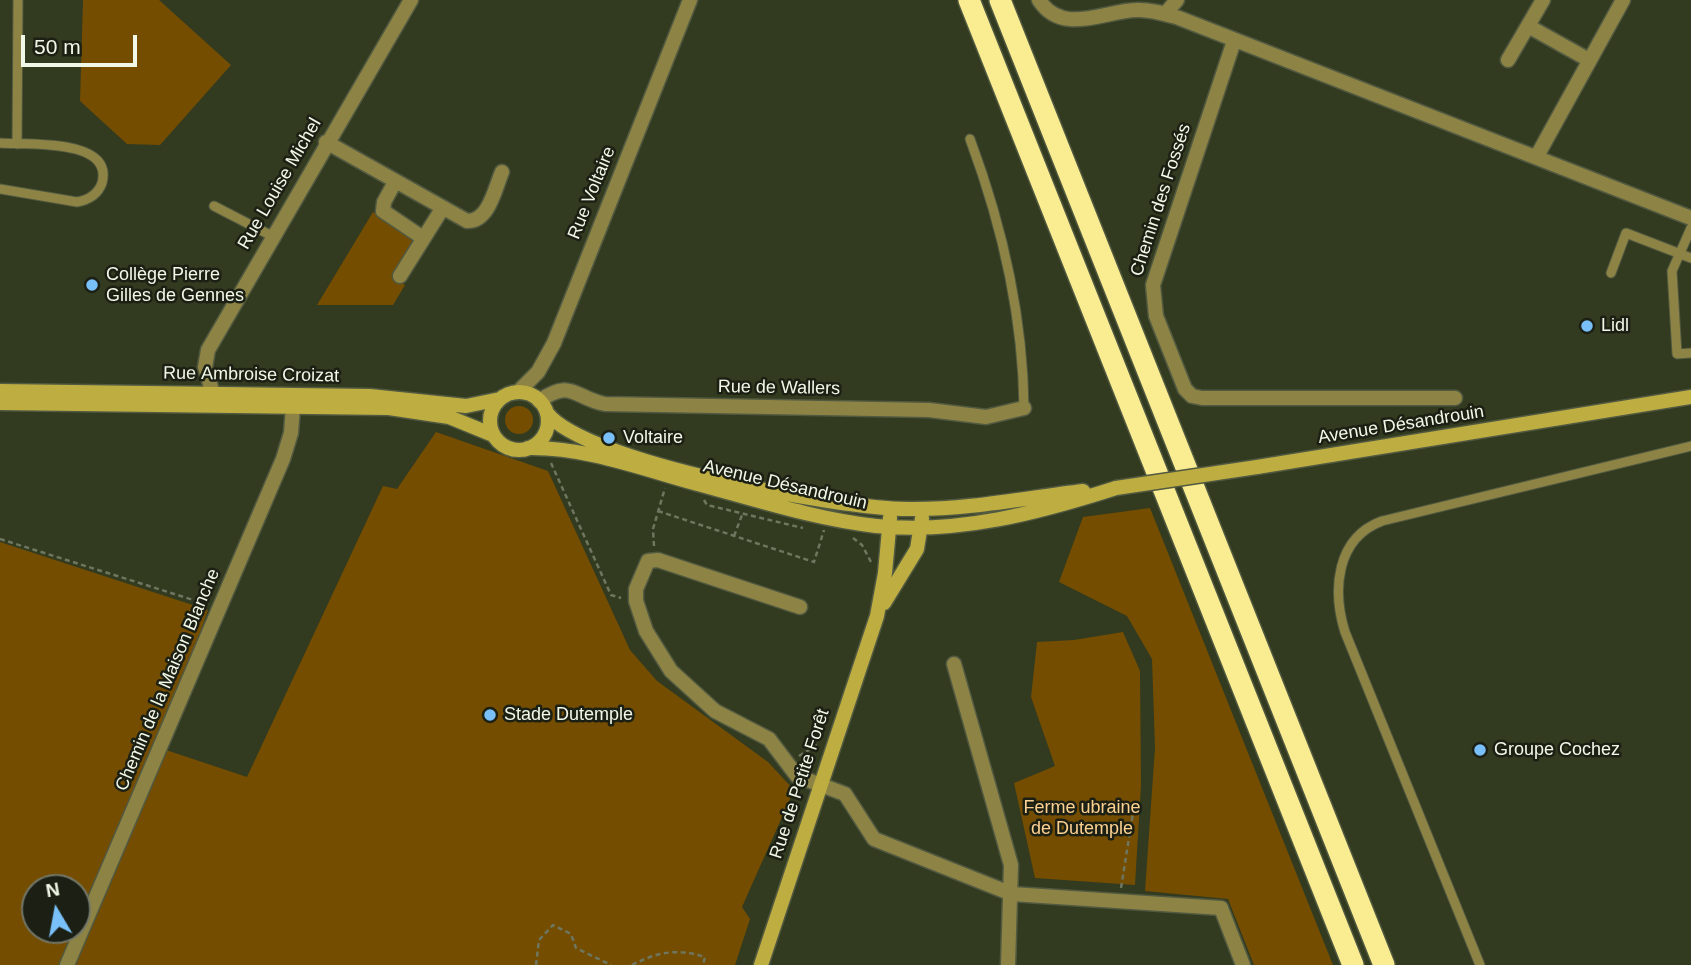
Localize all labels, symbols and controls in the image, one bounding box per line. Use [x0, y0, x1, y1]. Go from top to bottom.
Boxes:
scale bar [24, 21, 140, 65]
text: 50 m [34, 35, 81, 58]
street label: Rue Louise Michel [234, 114, 326, 254]
street label: Chemin des Fossés [1126, 121, 1196, 279]
street label: Rue Voltaire [564, 143, 620, 243]
place label: Collège Pierre Gilles de Gennes [106, 264, 244, 306]
marker: Collège Pierre Gilles de Gennes [84, 277, 100, 293]
place label: Lidl [1601, 315, 1629, 337]
marker: Lidl [1579, 318, 1595, 334]
street label: Rue Ambroise Croizat [163, 363, 339, 387]
street label: Rue de Wallers [718, 376, 840, 400]
street label: Avenue Désandrouin [1316, 401, 1486, 449]
place label: Voltaire [623, 427, 683, 449]
marker: Voltaire [601, 430, 617, 446]
street label: Avenue Désandrouin [701, 456, 869, 514]
street label: Chemin de la Maison Blanche [111, 566, 225, 794]
place label: Stade Dutemple [504, 704, 633, 726]
street label: Rue de Petite Forêt [766, 706, 834, 862]
marker: Stade Dutemple [482, 707, 498, 723]
place label: Groupe Cochez [1494, 739, 1620, 761]
marker: Groupe Cochez [1472, 742, 1488, 758]
park label: Ferme ubraine de Dutemple [1023, 797, 1141, 840]
north arrow [21, 874, 91, 944]
text: N [44, 878, 61, 901]

